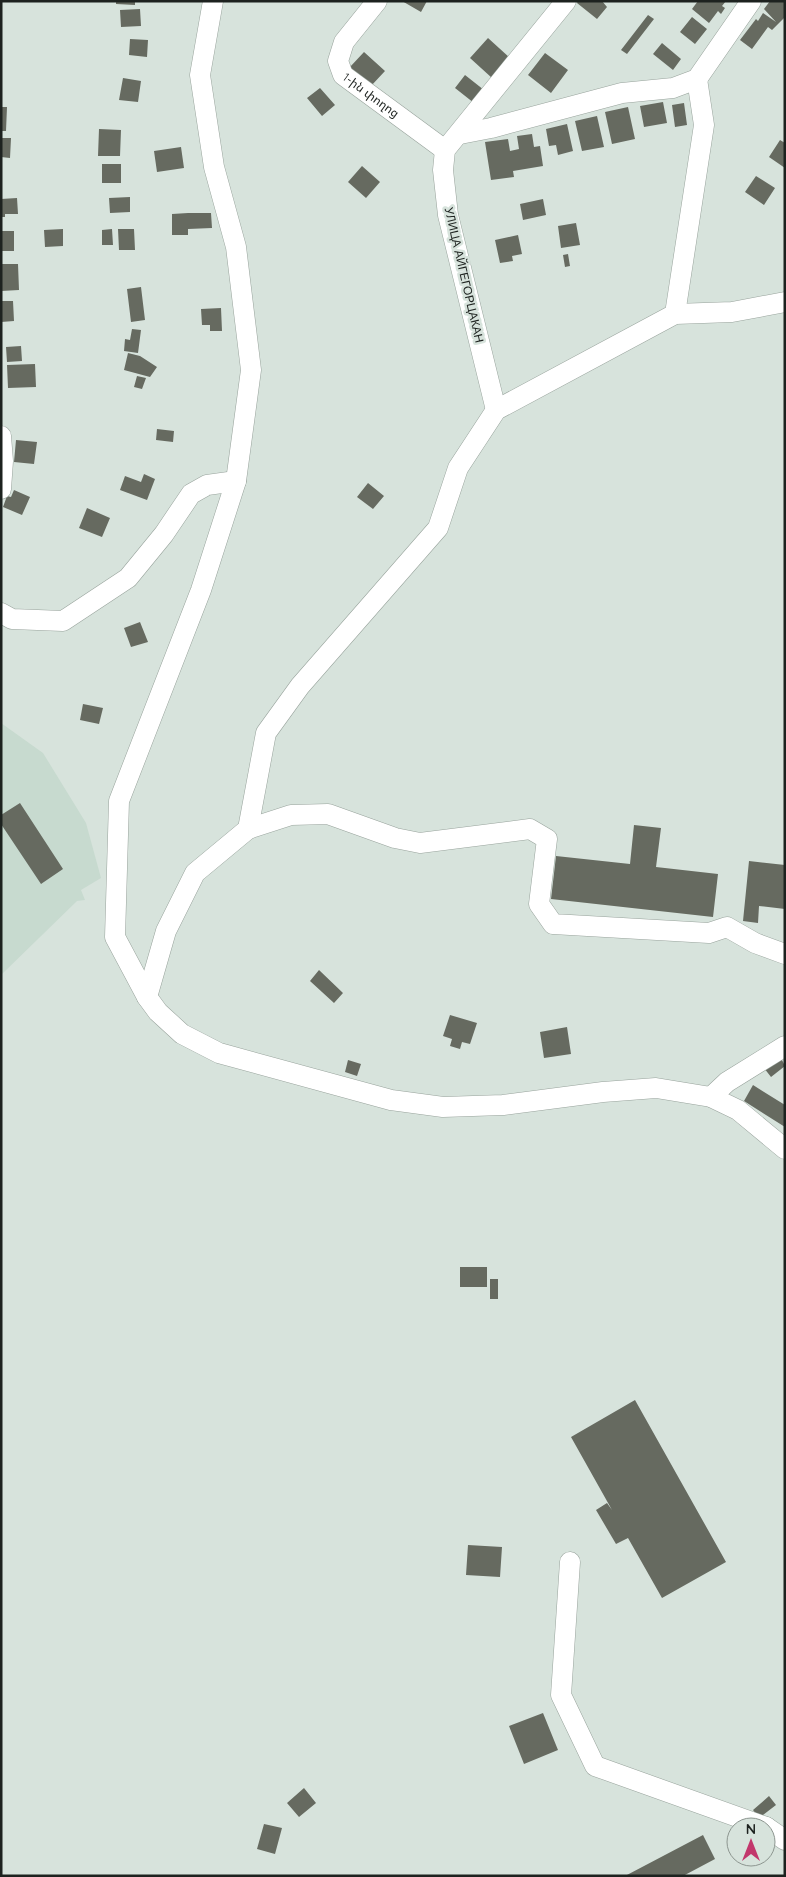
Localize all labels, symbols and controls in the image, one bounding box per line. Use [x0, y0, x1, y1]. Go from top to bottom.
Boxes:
street label: 1-ին փողոց [340, 69, 402, 121]
street label: УЛИЦА АЙГЕГОРЦАКАН [442, 206, 487, 344]
north arrow [726, 1817, 776, 1867]
text: N [746, 1820, 756, 1838]

